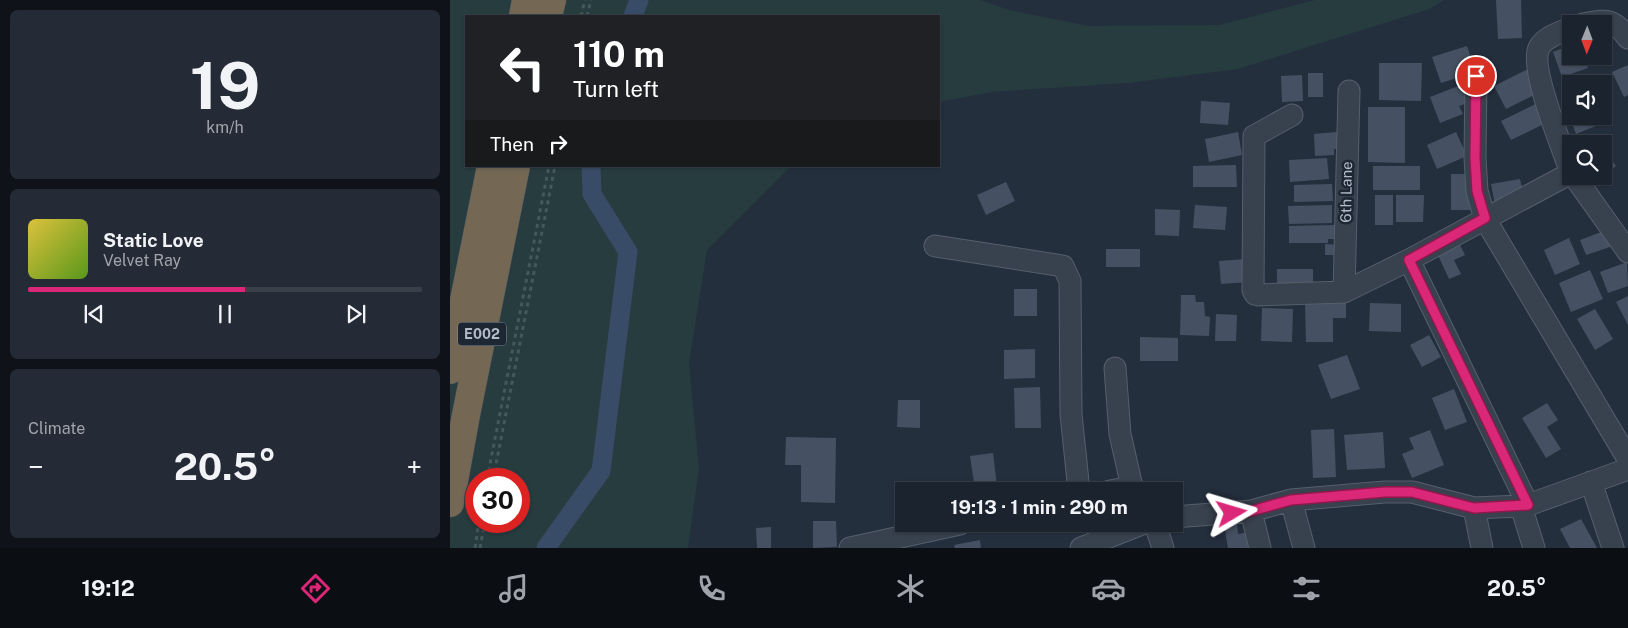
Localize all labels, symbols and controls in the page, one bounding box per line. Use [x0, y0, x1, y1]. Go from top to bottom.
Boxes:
north arrow [1562, 15, 1612, 65]
map controls [1562, 15, 1612, 185]
text: 110 m [573, 34, 665, 75]
icon: left [490, 35, 555, 100]
text: 19 [190, 47, 260, 124]
pin [1455, 55, 1497, 97]
icon: arrive [1462, 62, 1490, 90]
button: sound [1562, 75, 1612, 125]
text: Turn left [573, 76, 659, 102]
text: km/h [206, 118, 244, 137]
icon: right [544, 130, 572, 158]
text: Then [490, 133, 534, 155]
button: search [1562, 135, 1612, 185]
street label: 6th Lane [1337, 161, 1355, 223]
text: Static Love [103, 229, 204, 251]
text: Velvet Ray [103, 251, 181, 270]
icon: previous [80, 300, 108, 328]
icon: pause [211, 300, 239, 328]
icon: next [342, 300, 370, 328]
road number: E002 [458, 322, 506, 346]
text: Climate [28, 419, 85, 438]
text: 20.5° [174, 444, 276, 489]
text: − [28, 450, 44, 483]
text: + [406, 450, 422, 483]
speed limit sign: 30 [465, 468, 530, 533]
position arrow [1205, 486, 1257, 538]
text: 19:13 · 1 min · 290 m [950, 496, 1128, 518]
icon: directions [298, 571, 333, 606]
icon: music [496, 571, 531, 606]
icon: phone [694, 571, 729, 606]
icon: climate [893, 571, 928, 606]
icon: car [1091, 571, 1126, 606]
icon: filters [1289, 571, 1324, 606]
text: 19:12 [82, 575, 135, 601]
text: 20.5° [1487, 575, 1546, 601]

